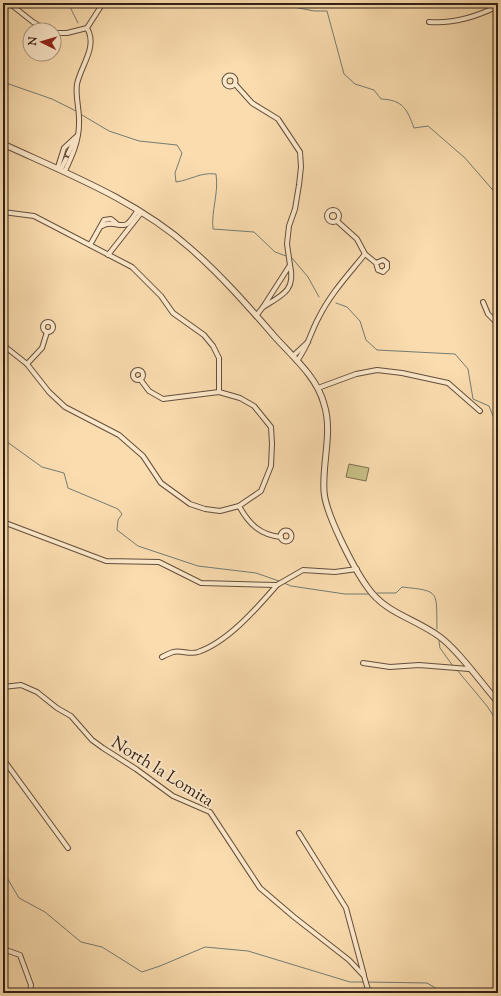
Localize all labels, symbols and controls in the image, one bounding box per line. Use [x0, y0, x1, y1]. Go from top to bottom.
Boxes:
north arrow [22, 22, 62, 62]
text: N [25, 36, 41, 47]
street label: North la Lomita [106, 732, 218, 814]

